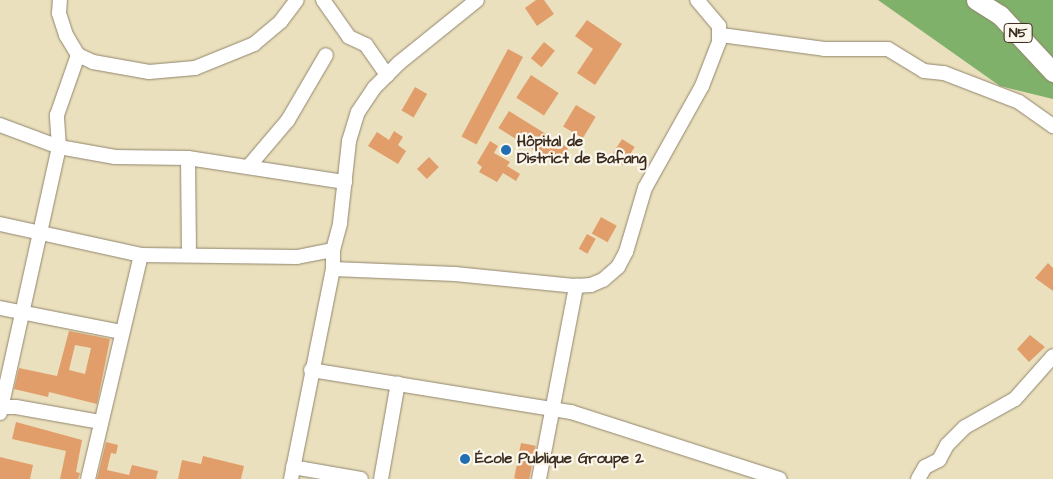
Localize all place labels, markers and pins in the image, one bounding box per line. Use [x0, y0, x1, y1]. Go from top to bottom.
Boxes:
place label: Hôpital de District de Bafang [517, 132, 647, 167]
marker: Hôpital de District de Bafang [499, 143, 513, 157]
place label: École Publique Groupe 2 [475, 450, 644, 468]
marker: École Publique Groupe 2 [459, 453, 471, 465]

